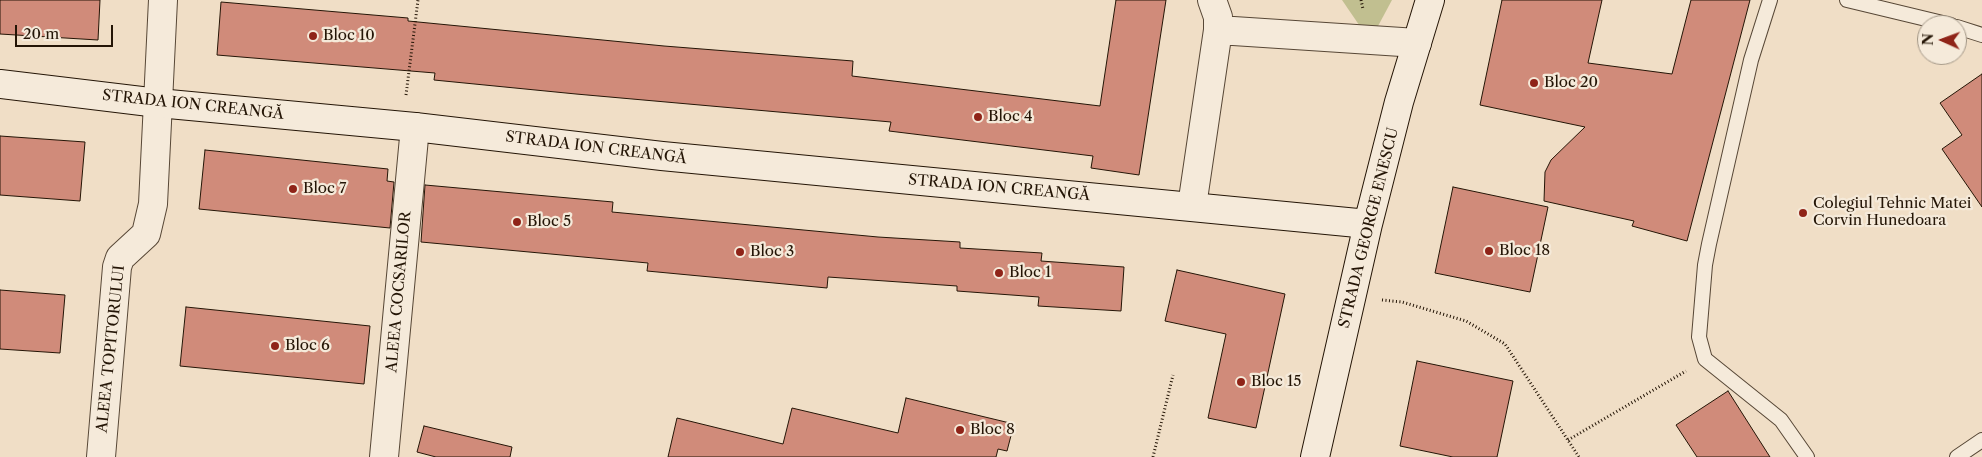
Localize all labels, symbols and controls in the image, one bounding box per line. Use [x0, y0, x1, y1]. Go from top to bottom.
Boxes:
scale bar [18, 15, 115, 47]
north arrow [1917, 15, 1967, 65]
text: 20 m [23, 24, 59, 43]
place label: Bloc 10 [323, 27, 375, 45]
marker: Bloc 10 [307, 30, 319, 42]
text: N [1919, 33, 1937, 46]
place label: Bloc 20 [1544, 74, 1598, 92]
marker: Bloc 20 [1528, 77, 1540, 89]
street label: STRADA ION CREANGĂ [101, 87, 285, 123]
place label: Bloc 4 [988, 108, 1033, 126]
marker: Bloc 4 [972, 111, 984, 123]
street label: STRADA GEORGE ENESCU [1335, 126, 1403, 330]
street label: STRADA ION CREANGĂ [504, 128, 688, 168]
street label: STRADA ION CREANGĂ [907, 171, 1091, 205]
place label: Bloc 7 [303, 180, 346, 198]
marker: Bloc 7 [287, 183, 299, 195]
place label: Colegiul Tehnic Matei Corvin Hunedoara [1813, 195, 1971, 230]
marker: Colegiul Tehnic Matei Corvin Hunedoara [1797, 207, 1809, 219]
street label: ALEEA COCSARILOR [383, 211, 415, 373]
place label: Bloc 5 [527, 213, 571, 231]
marker: Bloc 5 [511, 216, 523, 228]
place label: Bloc 18 [1499, 242, 1550, 260]
place label: Bloc 3 [750, 243, 794, 261]
marker: Bloc 18 [1483, 245, 1495, 257]
marker: Bloc 3 [734, 246, 746, 258]
street label: ALEEA TOPITORULUI [93, 264, 129, 434]
place label: Bloc 1 [1009, 264, 1051, 282]
marker: Bloc 1 [993, 267, 1005, 279]
place label: Bloc 6 [285, 337, 330, 355]
marker: Bloc 6 [269, 340, 281, 352]
place label: Bloc 15 [1251, 373, 1301, 391]
marker: Bloc 15 [1235, 376, 1247, 388]
place label: Bloc 8 [970, 421, 1015, 439]
marker: Bloc 8 [954, 424, 966, 436]

